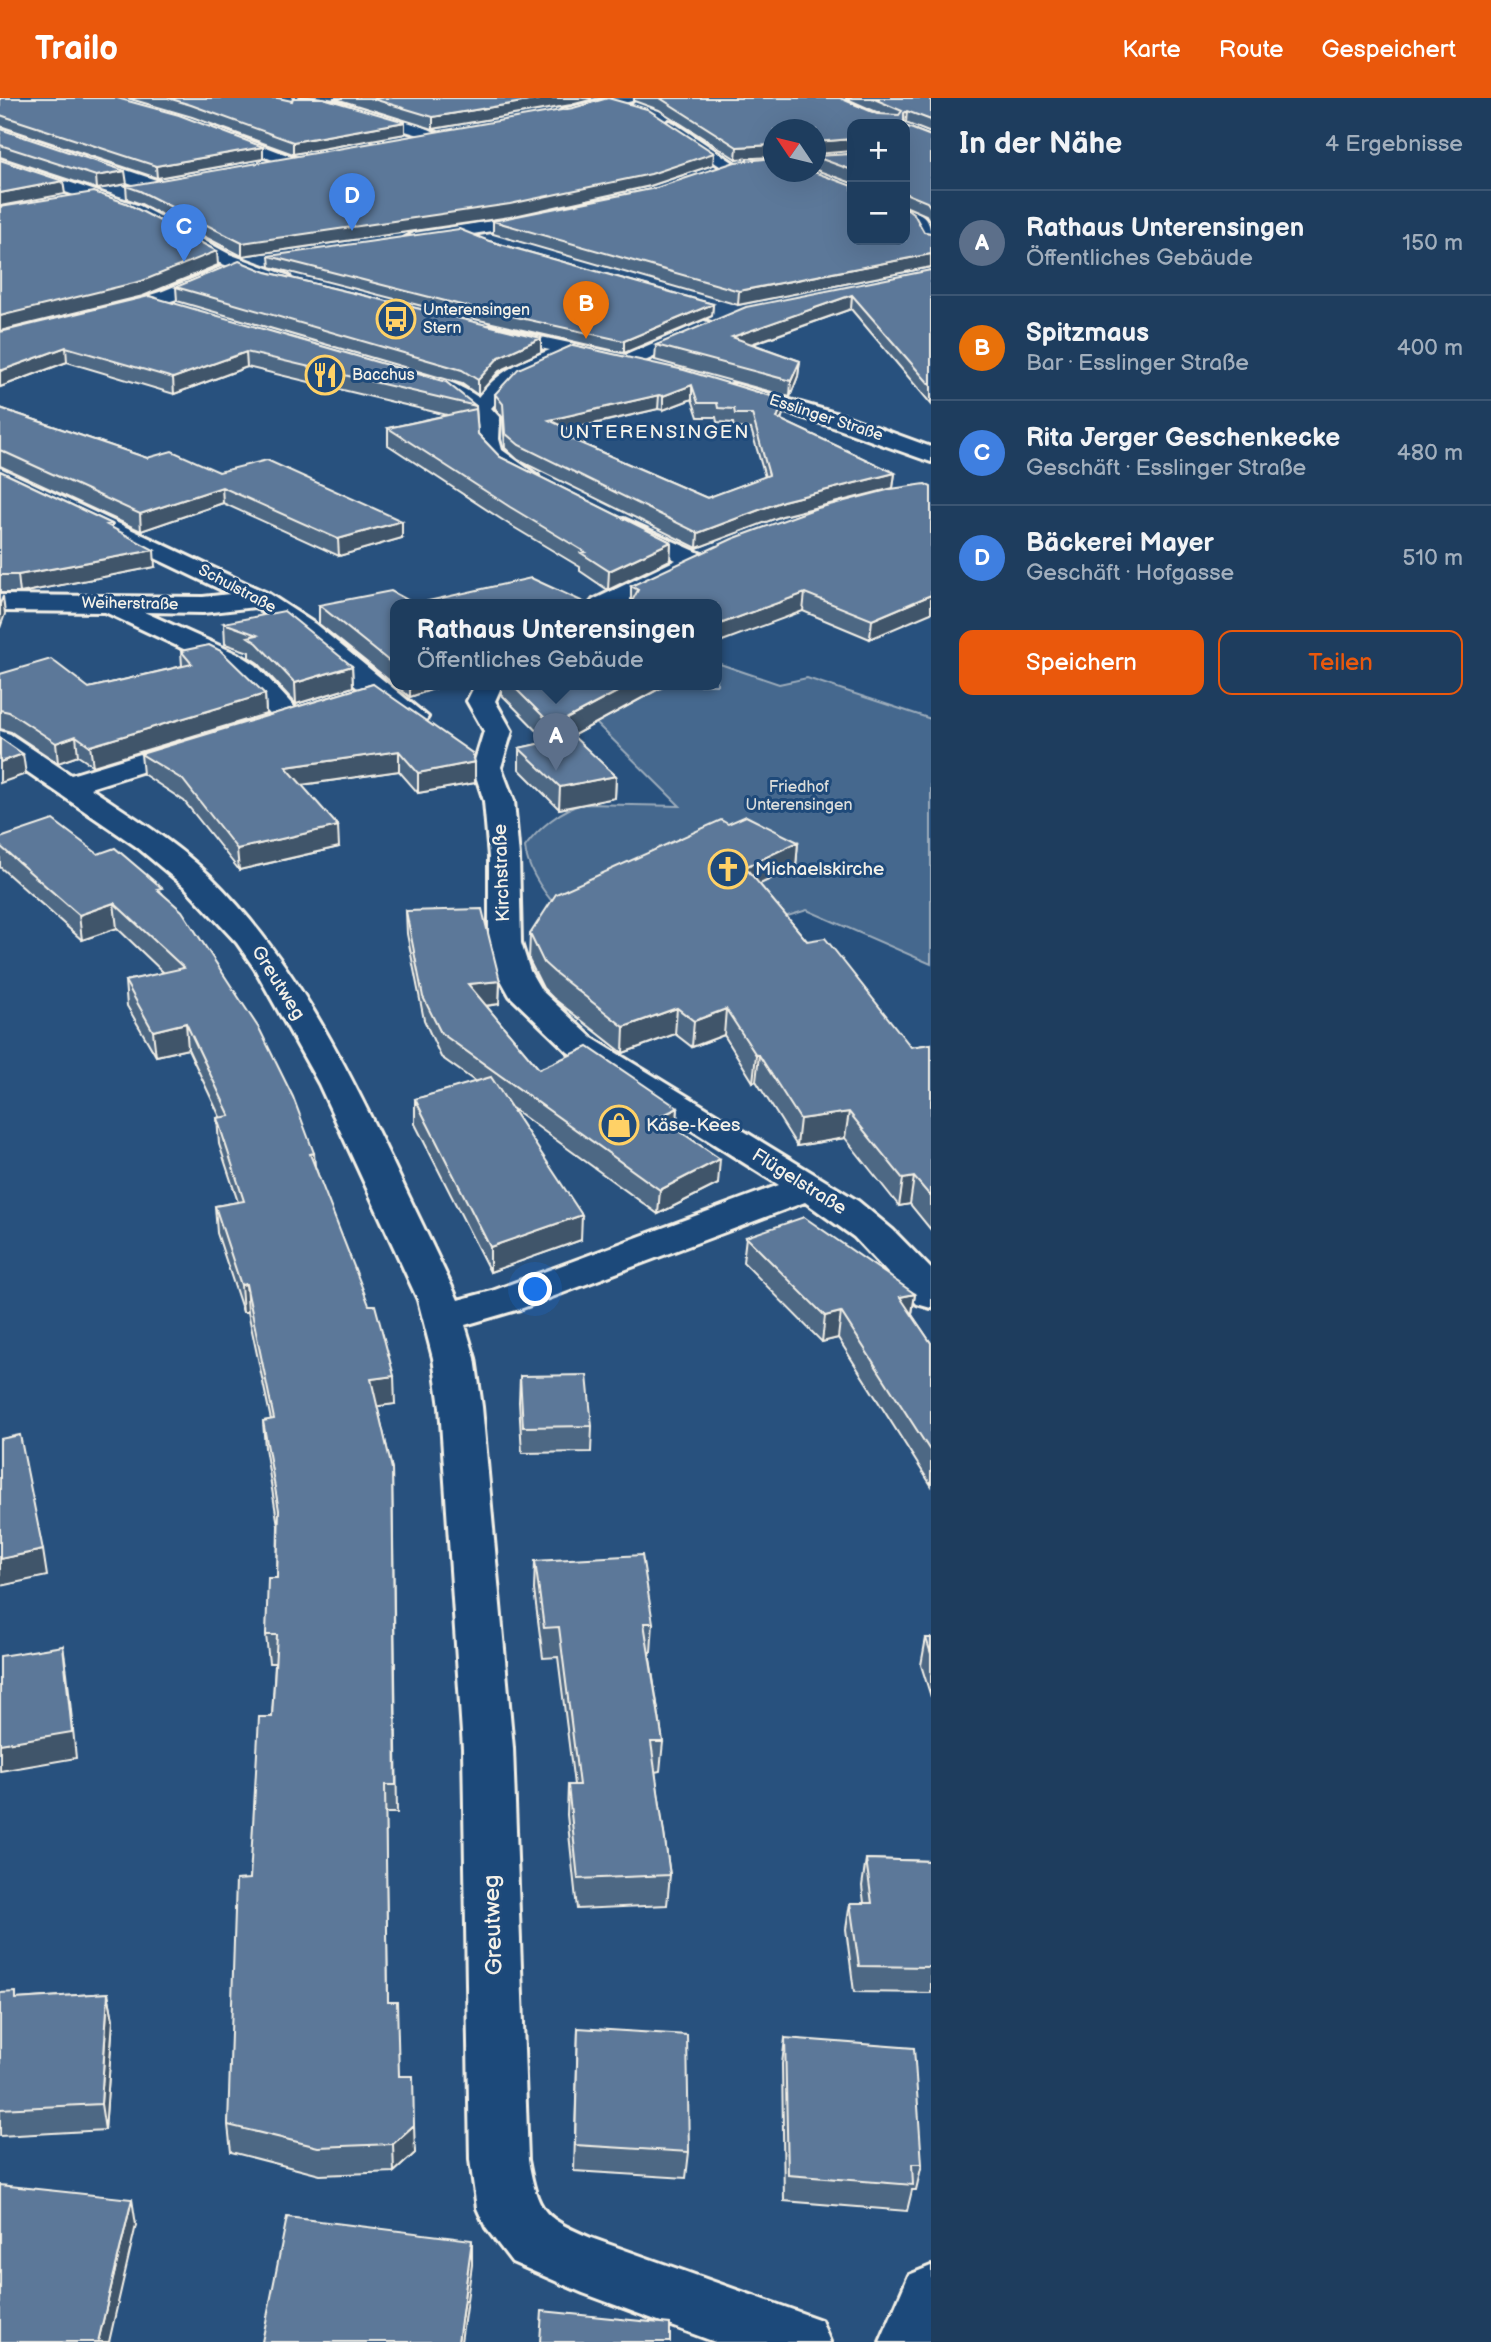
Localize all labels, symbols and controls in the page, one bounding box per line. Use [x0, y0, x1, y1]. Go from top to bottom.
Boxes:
text: Trailo [35, 29, 118, 69]
text: Karte [1122, 35, 1181, 64]
text: Route [1219, 35, 1284, 64]
text: Gespeichert [1322, 35, 1456, 64]
north arrow [763, 119, 826, 182]
map controls [847, 119, 910, 245]
button: + [847, 119, 910, 182]
text: In der Nähe [959, 126, 1122, 162]
text: 4 Ergebnisse [1325, 130, 1463, 158]
pin: D [329, 173, 375, 231]
button: − [847, 182, 910, 245]
pin: C [161, 204, 207, 262]
text: Rathaus Unterensingen [1026, 213, 1304, 244]
text: A [975, 229, 989, 257]
text: 150 m [1402, 229, 1463, 257]
text: Öffentliches Gebäude [1026, 244, 1253, 272]
pin: B [563, 281, 609, 339]
bus stop icon: Unterensingen Stern [375, 298, 417, 340]
place label: Unterensingen Stern [423, 301, 530, 338]
text: Spitzmaus [1026, 318, 1149, 349]
text: B [974, 334, 990, 362]
text: 400 m [1397, 334, 1463, 362]
text: Bar · Esslinger Straße [1026, 349, 1249, 377]
restaurant icon: Bacchus [304, 354, 346, 396]
place label: Bacchus [352, 366, 415, 385]
street label: Esslinger Straße [767, 391, 886, 446]
district label: UNTERENSINGEN [559, 421, 751, 444]
text: Rita Jerger Geschenkecke [1026, 423, 1340, 454]
text: C [974, 439, 990, 467]
text: 480 m [1397, 439, 1463, 467]
text: Geschäft · Esslinger Straße [1026, 454, 1306, 482]
text: Bäckerei Mayer [1026, 528, 1214, 559]
text: D [974, 544, 990, 572]
text: 510 m [1402, 544, 1463, 572]
text: Geschäft · Hofgasse [1026, 559, 1234, 587]
street label: Schulstraße [195, 561, 280, 618]
street label: Weiherstraße [81, 594, 179, 614]
popup [390, 599, 722, 690]
text: Rathaus Unterensingen [417, 615, 695, 646]
button: Speichern [959, 630, 1204, 695]
button: Teilen [1218, 630, 1463, 695]
text: Öffentliches Gebäude [417, 646, 644, 674]
pin: A [533, 713, 579, 771]
park label: Friedhof Unterensingen [745, 778, 853, 815]
street label: Kirchstraße [489, 824, 515, 922]
church icon: Michaelskirche [707, 848, 749, 890]
place label: Michaelskirche [755, 858, 884, 881]
street label: Greutweg [246, 942, 310, 1024]
shop icon: Käse-Kees [598, 1104, 640, 1146]
place label: Käse-Kees [646, 1114, 740, 1137]
street label: Flügelstraße [747, 1144, 851, 1220]
your location [518, 1272, 552, 1306]
street label: Greutweg [477, 1874, 509, 1976]

